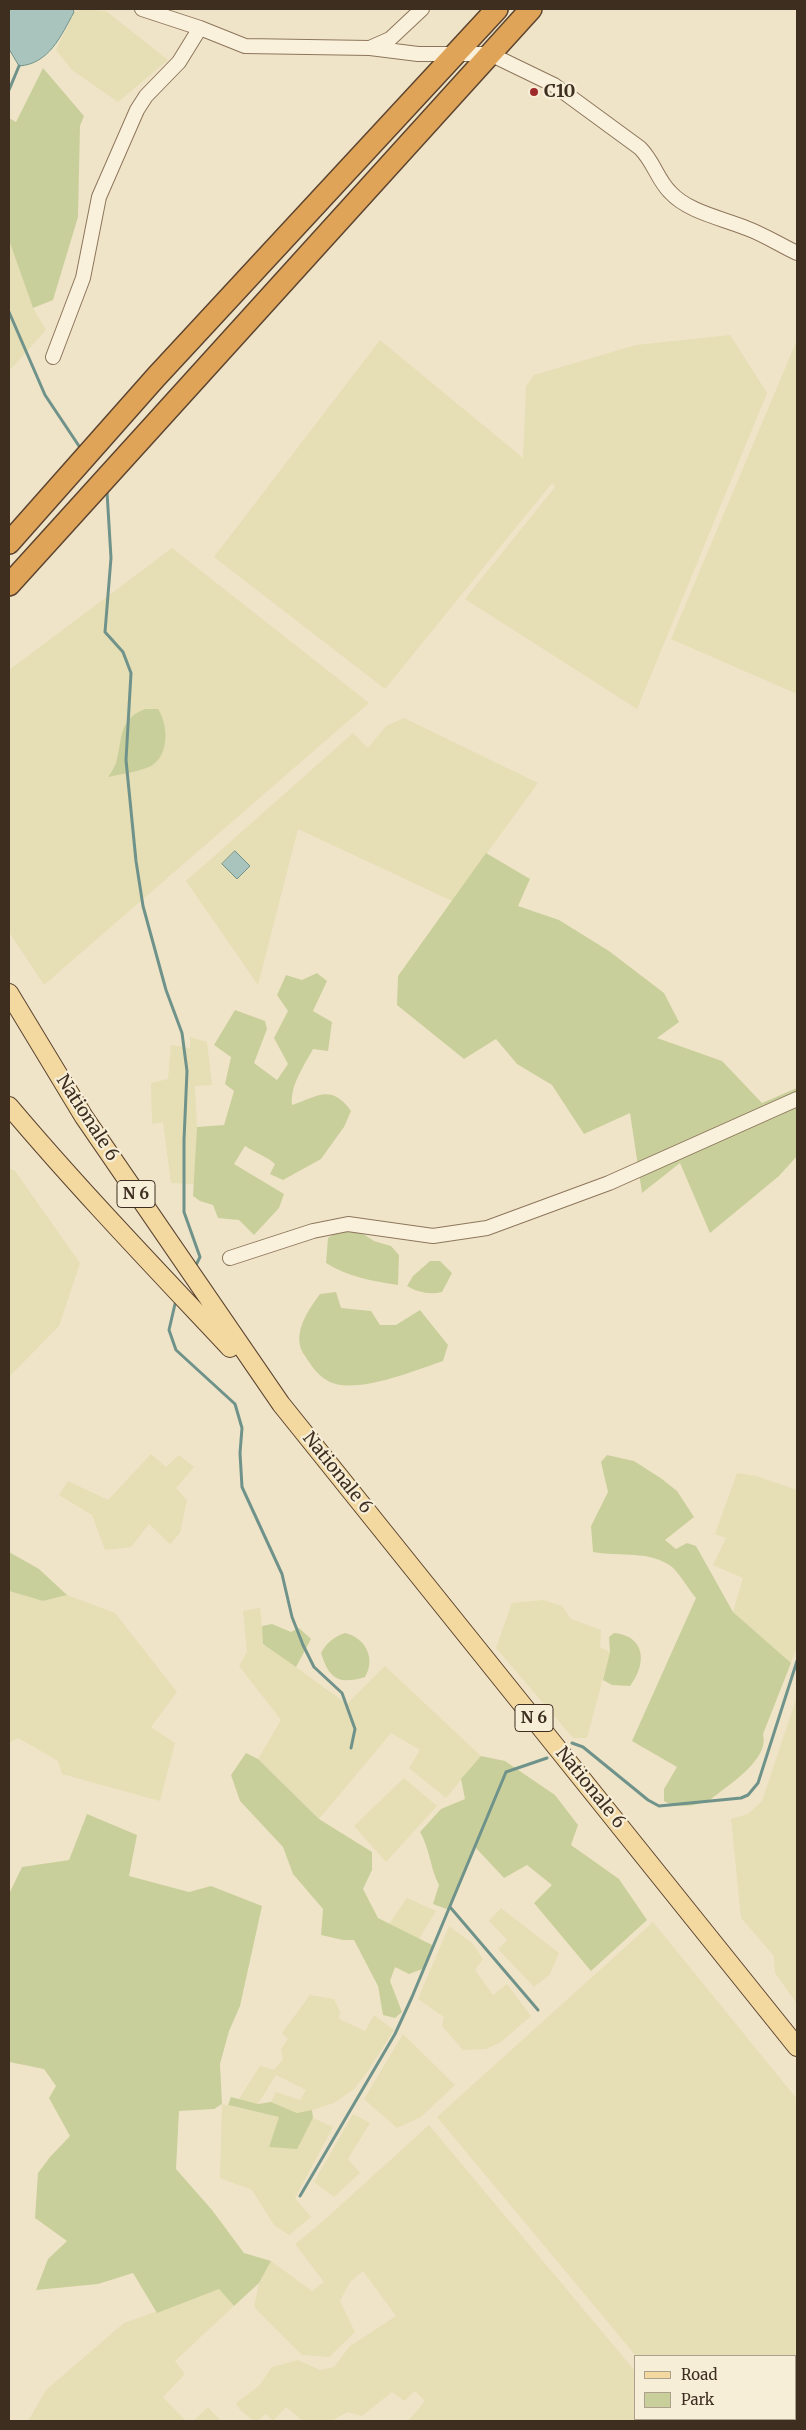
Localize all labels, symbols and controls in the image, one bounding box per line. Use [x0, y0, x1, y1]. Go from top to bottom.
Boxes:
place label: C10 [544, 81, 575, 103]
marker: C10 [528, 86, 540, 98]
street label: Nationale 6 [51, 1071, 123, 1165]
road number: N 6 [117, 1180, 155, 1208]
street label: Nationale 6 [298, 1428, 376, 1518]
road number: N 6 [515, 1705, 553, 1732]
street label: Nationale 6 [551, 1743, 629, 1833]
legend [634, 2355, 796, 2420]
text: Road [681, 2365, 717, 2384]
text: Park [681, 2390, 714, 2409]

